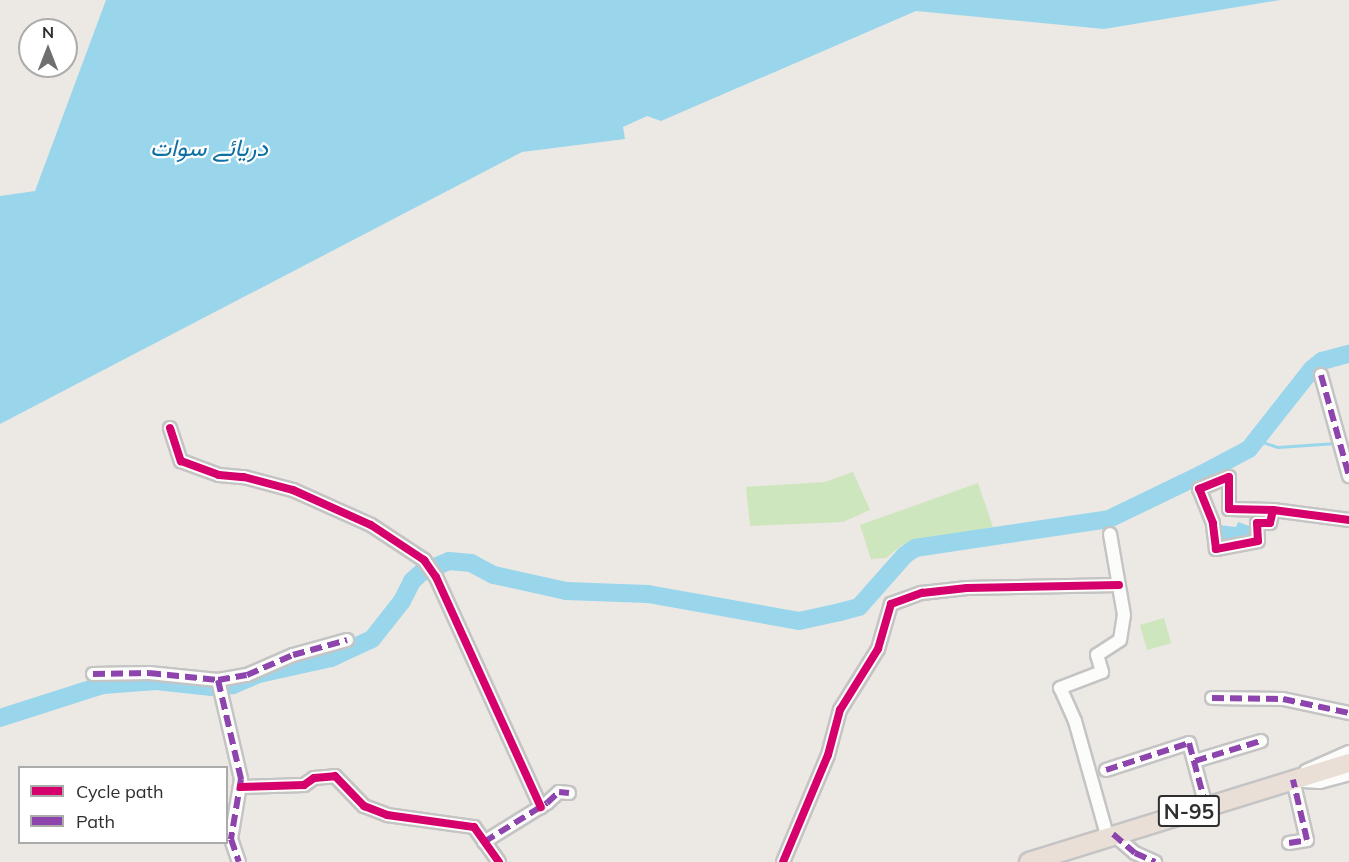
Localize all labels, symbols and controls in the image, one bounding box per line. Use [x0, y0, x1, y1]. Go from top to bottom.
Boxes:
north arrow [18, 18, 78, 78]
text: N [42, 22, 54, 42]
water label: دریائے سوات [150, 134, 268, 162]
legend [18, 766, 228, 844]
text: Cycle path [76, 780, 163, 803]
road number: N-95 [1158, 793, 1220, 829]
text: Path [76, 810, 115, 833]

